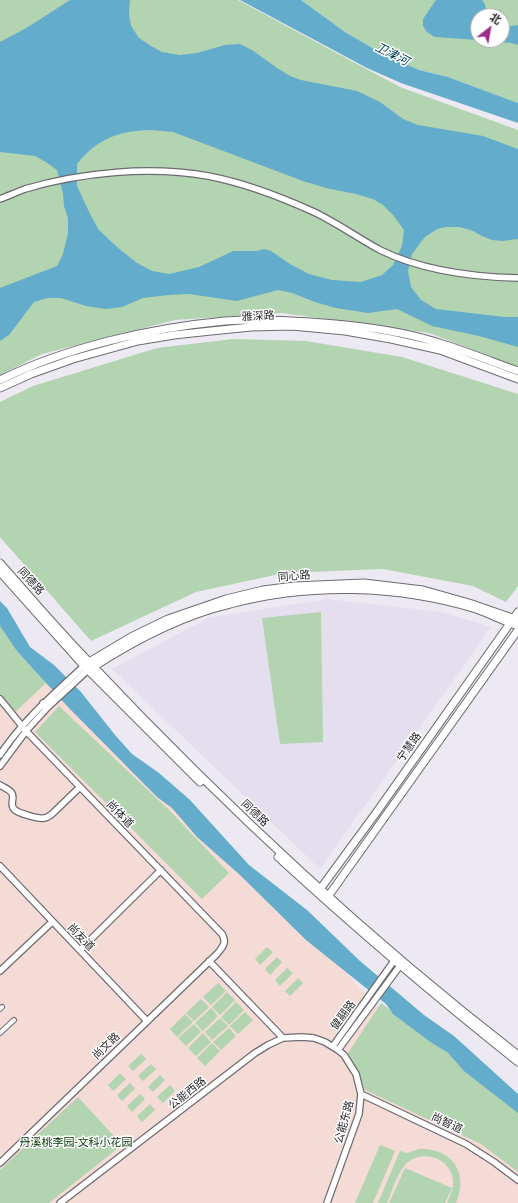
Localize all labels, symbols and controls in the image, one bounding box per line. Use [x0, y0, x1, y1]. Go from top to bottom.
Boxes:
north arrow [470, 8, 510, 48]
text: 北 [488, 11, 503, 27]
water label: 卫津河 [373, 39, 411, 69]
street label: 雅深路 [241, 309, 275, 323]
street label: 同德路 [15, 564, 47, 598]
street label: 同心路 [277, 568, 311, 584]
street label: 宁慧路 [394, 730, 424, 764]
street label: 同德路 [239, 797, 271, 829]
street label: 尚体道 [104, 798, 136, 830]
street label: 尚友道 [65, 921, 97, 953]
street label: 健翮路 [328, 998, 358, 1032]
street label: 尚文路 [90, 1030, 122, 1062]
street label: 公能西路 [166, 1074, 208, 1112]
street label: 公能东路 [332, 1099, 356, 1145]
street label: 尚智道 [429, 1110, 465, 1136]
park label: 丹溪桃李园-文科小花园 [19, 1135, 133, 1149]

